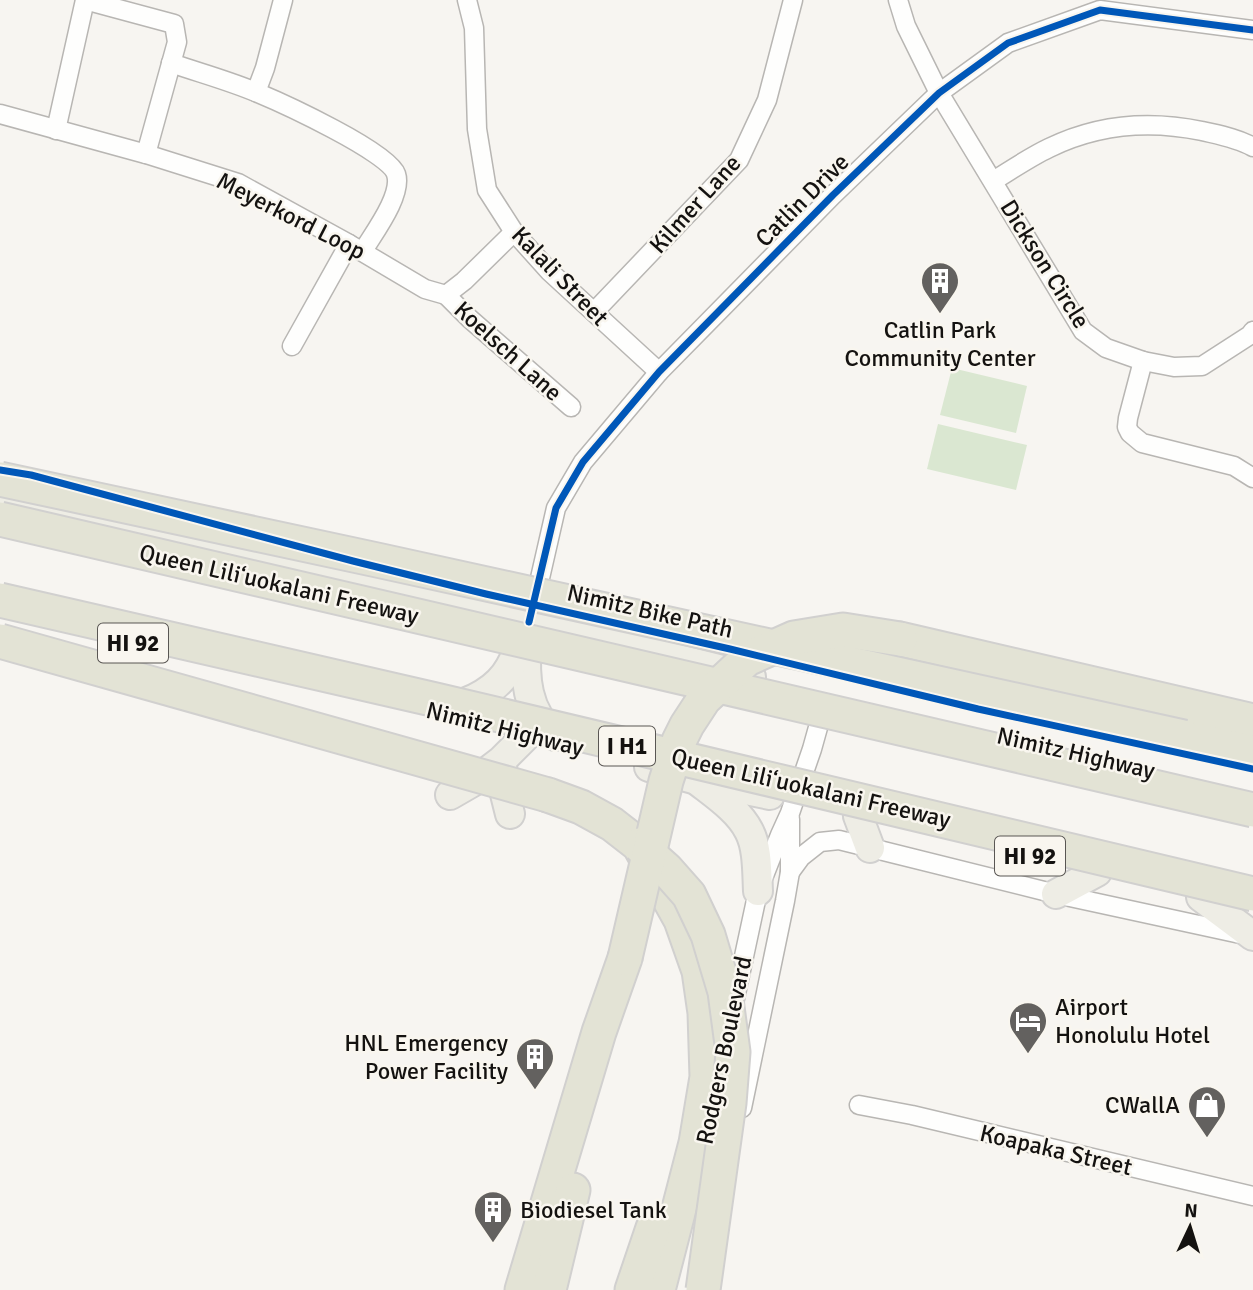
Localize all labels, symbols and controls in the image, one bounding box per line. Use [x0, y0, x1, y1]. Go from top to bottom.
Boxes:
street label: Catlin Drive [749, 147, 855, 253]
street label: Kilmer Lane [643, 148, 747, 260]
street label: Meyerkord Loop [212, 166, 370, 266]
street label: Dickson Circle [994, 194, 1096, 334]
street label: Kalali Street [505, 220, 615, 332]
building icon: Catlin Park Community Center [919, 260, 961, 315]
street label: Koelsch Lane [448, 295, 568, 407]
place label: Catlin Park Community Center [844, 315, 1036, 373]
street label: Queen Liliʻuokalani Freeway [136, 537, 422, 631]
street label: Nimitz Bike Path [564, 577, 736, 645]
road number: HI 92 [98, 624, 168, 663]
street label: Nimitz Highway [423, 695, 587, 763]
street label: Nimitz Highway [994, 720, 1158, 786]
road number: I H1 [599, 726, 655, 766]
street label: Queen Liliʻuokalani Freeway [668, 741, 954, 835]
road number: HI 92 [995, 836, 1065, 876]
street label: Rodgers Boulevard [689, 953, 759, 1147]
place label: Airport Honolulu Hotel [1055, 992, 1210, 1050]
hotel icon: Airport Honolulu Hotel [1007, 1000, 1049, 1055]
place label: HNL Emergency Power Facility [344, 1028, 508, 1086]
building icon: HNL Emergency Power Facility [514, 1036, 556, 1091]
shop icon: CWallA [1186, 1084, 1228, 1139]
place label: CWallA [1105, 1090, 1180, 1120]
street label: Koapaka Street [977, 1118, 1135, 1182]
building icon: Biodiesel Tank [472, 1189, 514, 1244]
north arrow [1155, 1192, 1225, 1262]
place label: Biodiesel Tank [520, 1195, 667, 1225]
text: N [1184, 1199, 1199, 1223]

